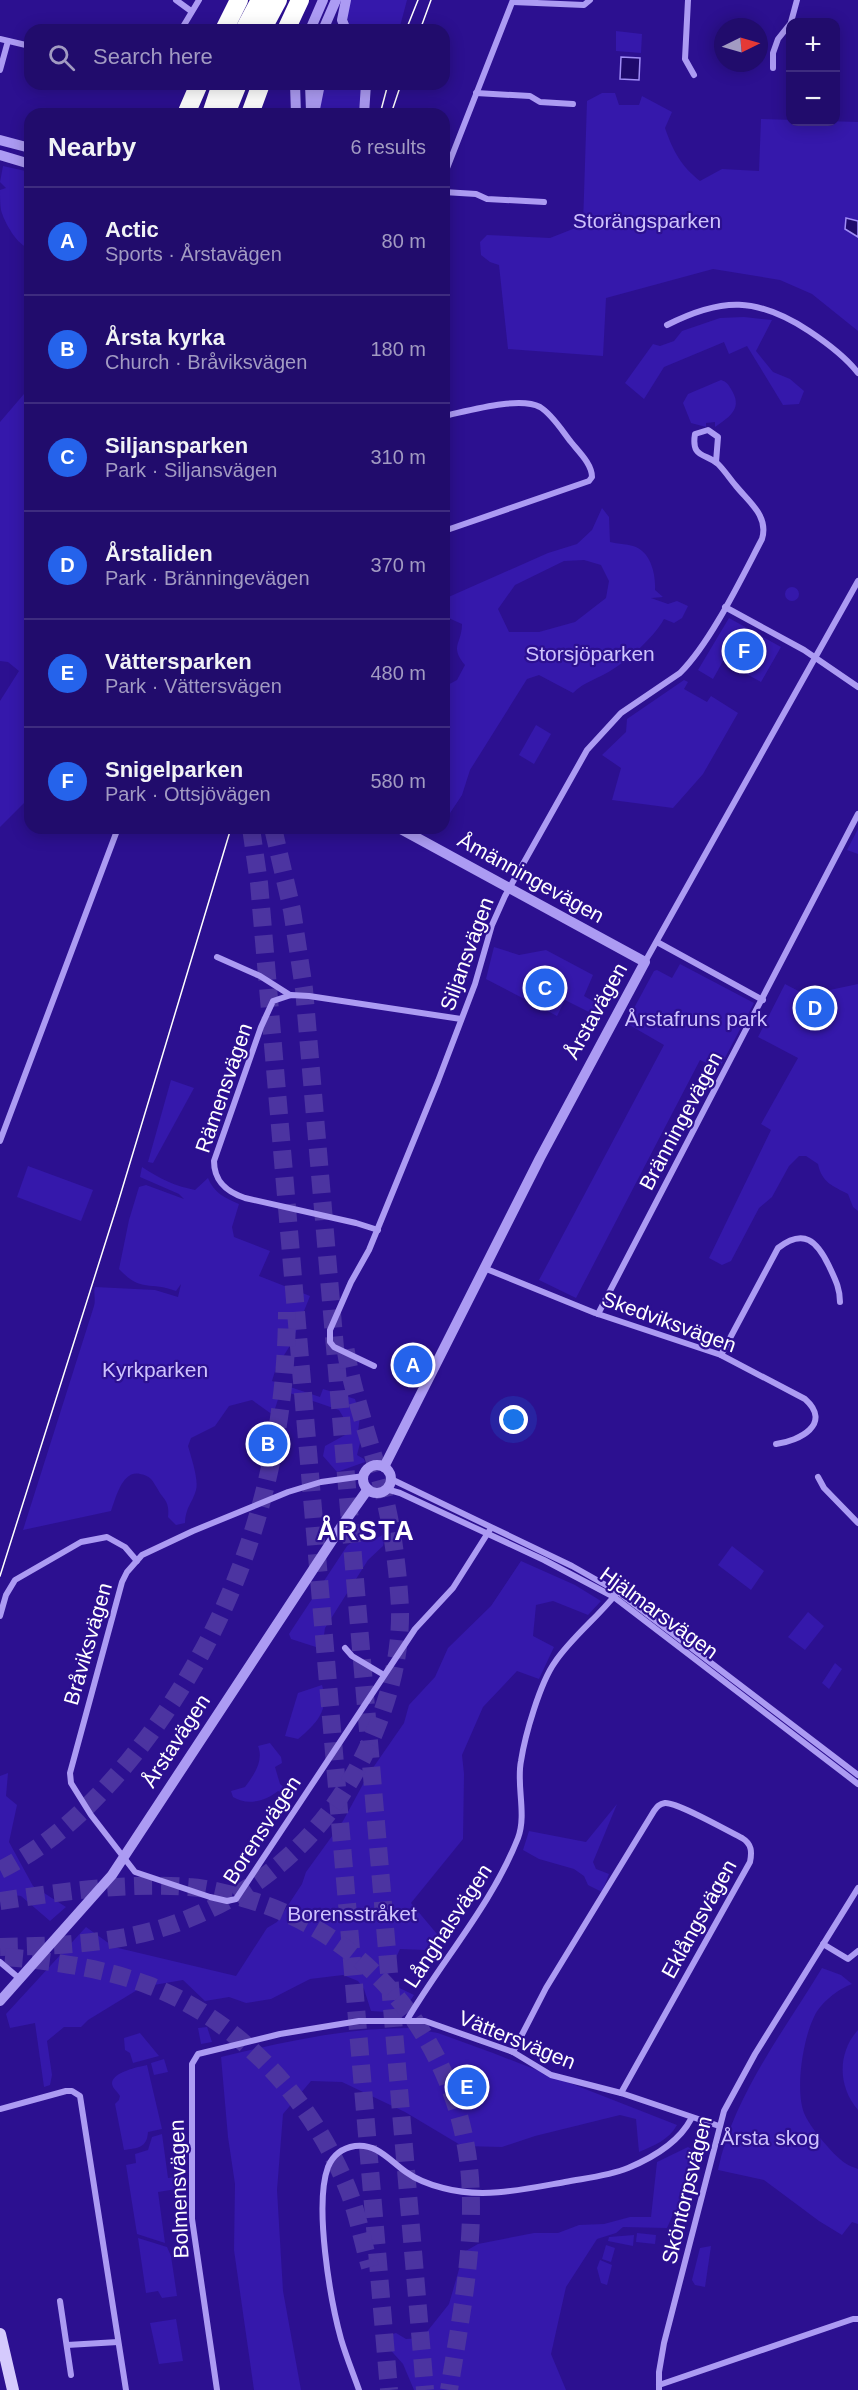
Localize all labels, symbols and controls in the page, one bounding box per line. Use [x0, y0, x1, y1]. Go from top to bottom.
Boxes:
north arrow [714, 18, 768, 72]
map controls [786, 18, 840, 126]
button: + [786, 18, 840, 72]
search box [24, 24, 450, 90]
icon: search [45, 41, 78, 74]
text: Search here [93, 44, 213, 69]
button: − [786, 72, 840, 126]
text: Nearby [48, 132, 136, 162]
text: 6 results [350, 136, 426, 158]
park label: Storängsparken [573, 209, 721, 232]
text: Actic [105, 217, 159, 242]
text: A [60, 230, 75, 252]
text: 80 m [382, 230, 426, 252]
text: Sports · Årstavägen [105, 243, 282, 265]
text: Årsta kyrka [105, 325, 225, 350]
text: B [60, 338, 75, 360]
text: 180 m [370, 338, 426, 360]
text: Church · Bråviksvägen [105, 351, 307, 373]
text: Siljansparken [105, 433, 248, 458]
text: C [60, 446, 75, 468]
text: 310 m [370, 446, 426, 468]
text: Park · Siljansvägen [105, 459, 277, 481]
text: Årstaliden [105, 541, 213, 566]
text: D [60, 554, 75, 576]
text: 370 m [370, 554, 426, 576]
text: Park · Bränningevägen [105, 567, 310, 589]
pin: F [724, 628, 764, 674]
park label: Storsjöparken [525, 642, 655, 665]
text: Vättersparken [105, 649, 252, 674]
text: E [61, 662, 74, 684]
text: 480 m [370, 662, 426, 684]
text: Park · Vättersvägen [105, 675, 282, 697]
text: Snigelparken [105, 757, 243, 782]
text: F [61, 770, 74, 792]
text: 580 m [370, 770, 426, 792]
text: Park · Ottsjövägen [105, 783, 271, 805]
street label: Åmänningevägen [454, 828, 608, 927]
street label: Siljansvägen [435, 894, 498, 1014]
street label: Årstavägen [560, 959, 631, 1063]
pin: C [526, 966, 564, 1010]
pin: D [796, 986, 834, 1030]
park label: Årstafruns park [625, 1007, 768, 1030]
street label: Rämensvägen [191, 1020, 256, 1156]
street label: Bränningevägen [634, 1048, 727, 1194]
street label: Skedviksvägen [599, 1287, 739, 1356]
pin: A [394, 1342, 432, 1388]
park label: Kyrkparken [102, 1358, 208, 1381]
your location [499, 1405, 528, 1434]
pin: B [248, 1422, 288, 1466]
district label: ÅRSTA [317, 1515, 415, 1546]
street label: Hjälmarsvägen [596, 1562, 723, 1663]
street label: Bråviksvägen [59, 1580, 116, 1708]
street label: Årstavägen [137, 1690, 214, 1792]
street label: Borensvägen [218, 1772, 305, 1888]
street label: Eklångsvägen [657, 1855, 741, 1982]
street label: Långhalsvägen [399, 1860, 496, 1992]
park label: Borensstråket [287, 1902, 417, 1925]
street label: Vättersvägen [456, 2006, 579, 2073]
pin: E [448, 2064, 486, 2110]
street label: Sköntorpsvägen [657, 2113, 716, 2266]
street label: Bolmensvägen [165, 2119, 192, 2259]
park label: Årsta skog [720, 2126, 820, 2149]

